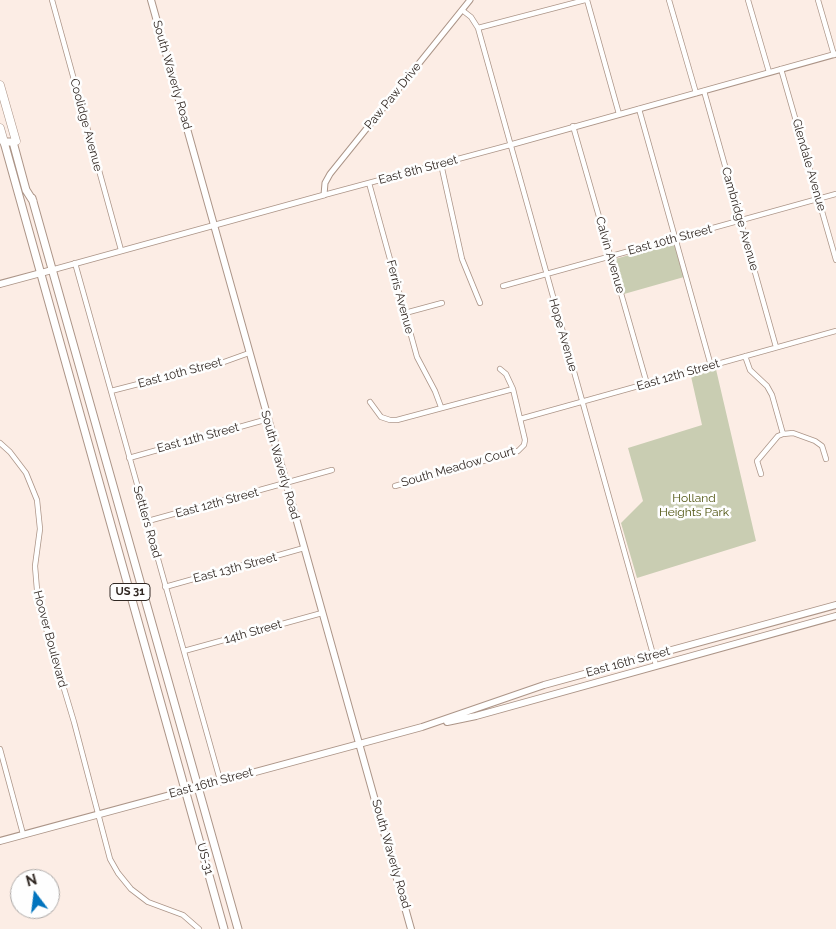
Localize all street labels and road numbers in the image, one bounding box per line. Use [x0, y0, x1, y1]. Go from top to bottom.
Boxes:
street label: South Waverly Road [150, 19, 194, 131]
street label: Paw Paw Drive [362, 60, 424, 132]
street label: Coolidge Avenue [67, 77, 105, 173]
street label: Glendale Avenue [789, 117, 829, 213]
street label: East 8th Street [377, 153, 459, 187]
street label: Cambridge Avenue [718, 166, 762, 272]
street label: Calvin Avenue [592, 215, 628, 295]
street label: East 10th Street [626, 222, 714, 258]
street label: Ferris Avenue [383, 259, 417, 335]
street label: Hope Avenue [546, 297, 580, 373]
street label: East 10th Street [136, 355, 224, 391]
street label: East 12th Street [635, 356, 721, 394]
street label: South Waverly Road [258, 409, 302, 521]
street label: East 11th Street [155, 420, 241, 456]
street label: South Meadow Court [400, 444, 516, 490]
street label: Settlers Road [130, 484, 164, 560]
street label: East 12th Street [174, 485, 260, 521]
street label: East 13th Street [192, 550, 278, 586]
road number: US 31 [110, 584, 150, 600]
street label: Hoover Boulevard [30, 589, 70, 689]
street label: 14th Street [223, 617, 283, 647]
street label: East 16th Street [584, 644, 672, 680]
street label: East 16th Street [167, 765, 255, 801]
street label: South Waverly Road [369, 798, 413, 910]
street label: US-31 [194, 841, 216, 877]

